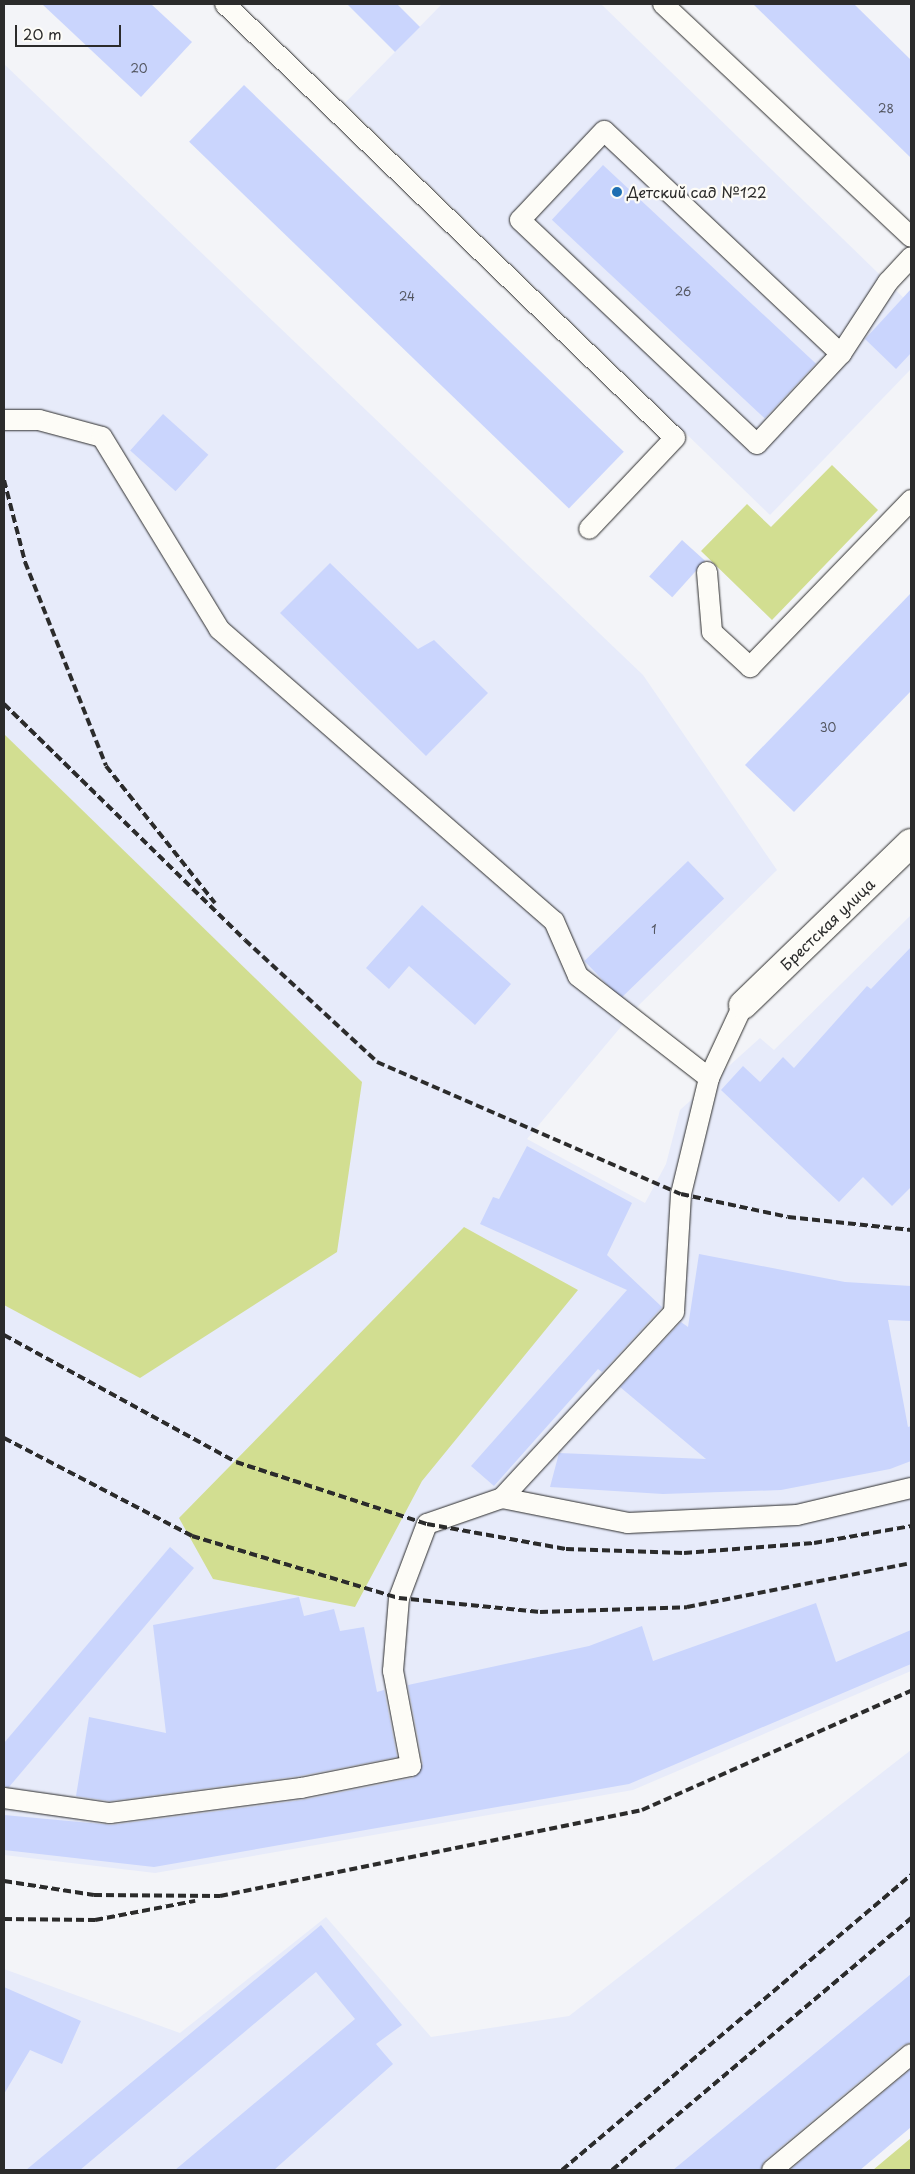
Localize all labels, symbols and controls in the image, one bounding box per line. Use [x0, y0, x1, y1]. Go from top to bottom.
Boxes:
scale bar [18, 15, 124, 47]
text: 20 m [23, 22, 62, 45]
house number: 20 [130, 62, 148, 76]
house number: 28 [878, 102, 894, 116]
place label: Детский сад №122 [627, 183, 768, 201]
marker: Детский сад №122 [611, 186, 623, 198]
house number: 26 [675, 285, 691, 299]
house number: 24 [399, 290, 415, 304]
house number: 30 [820, 721, 836, 735]
street label: Брестская улица [776, 874, 878, 974]
house number: 1 [651, 923, 657, 937]

